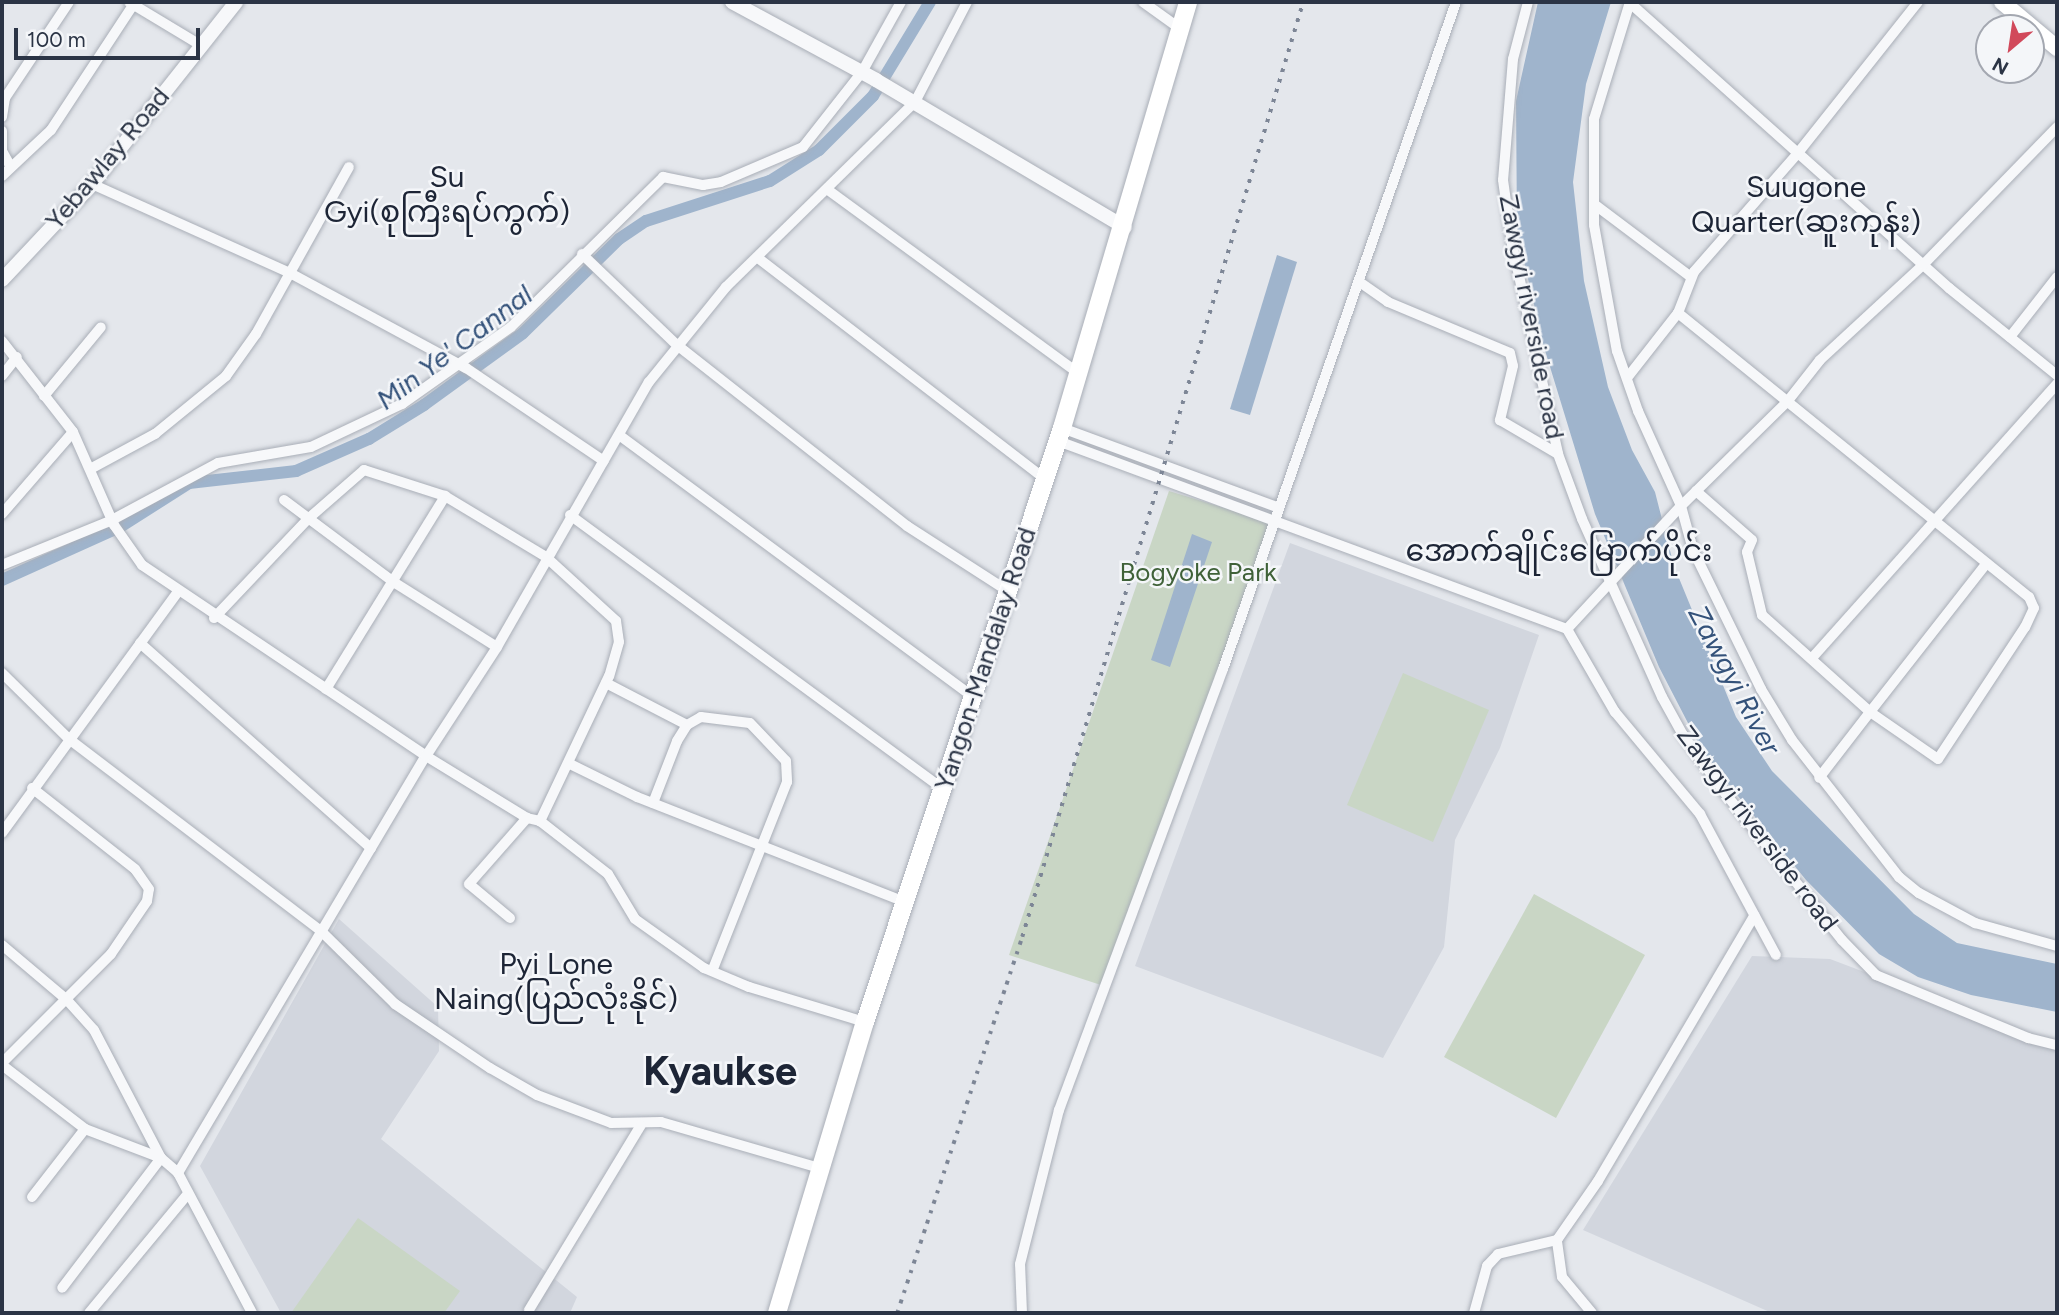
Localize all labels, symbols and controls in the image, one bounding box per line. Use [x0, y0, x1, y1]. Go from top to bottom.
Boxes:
scale bar [18, 14, 203, 58]
north arrow [1975, 14, 2045, 84]
text: 100 m [27, 27, 86, 52]
text: N [1989, 52, 2013, 80]
street label: Yebawlay Road [40, 82, 176, 236]
district label: Su Gyi(စုကြီးရပ်ကွက်) [324, 159, 570, 230]
district label: Suugone Quarter(ဆူးကုန်း) [1691, 169, 1921, 240]
street label: Zawgyi riverside road [1492, 192, 1570, 442]
water label: Min Ye' Cannal [369, 278, 539, 416]
street label: Yangon-Mandalay Road [929, 524, 1043, 794]
district label: အောက်ချိုင်းမြောက်ပိုင်း [1406, 533, 1712, 569]
park label: Bogyoke Park [1119, 557, 1277, 589]
water label: Zawgyi River [1682, 600, 1788, 760]
street label: Zawgyi riverside road [1670, 720, 1844, 938]
district label: Pyi Lone Naing(ပြည်လုံးနိုင်) [434, 946, 678, 1016]
district label: Kyaukse [643, 1047, 797, 1095]

